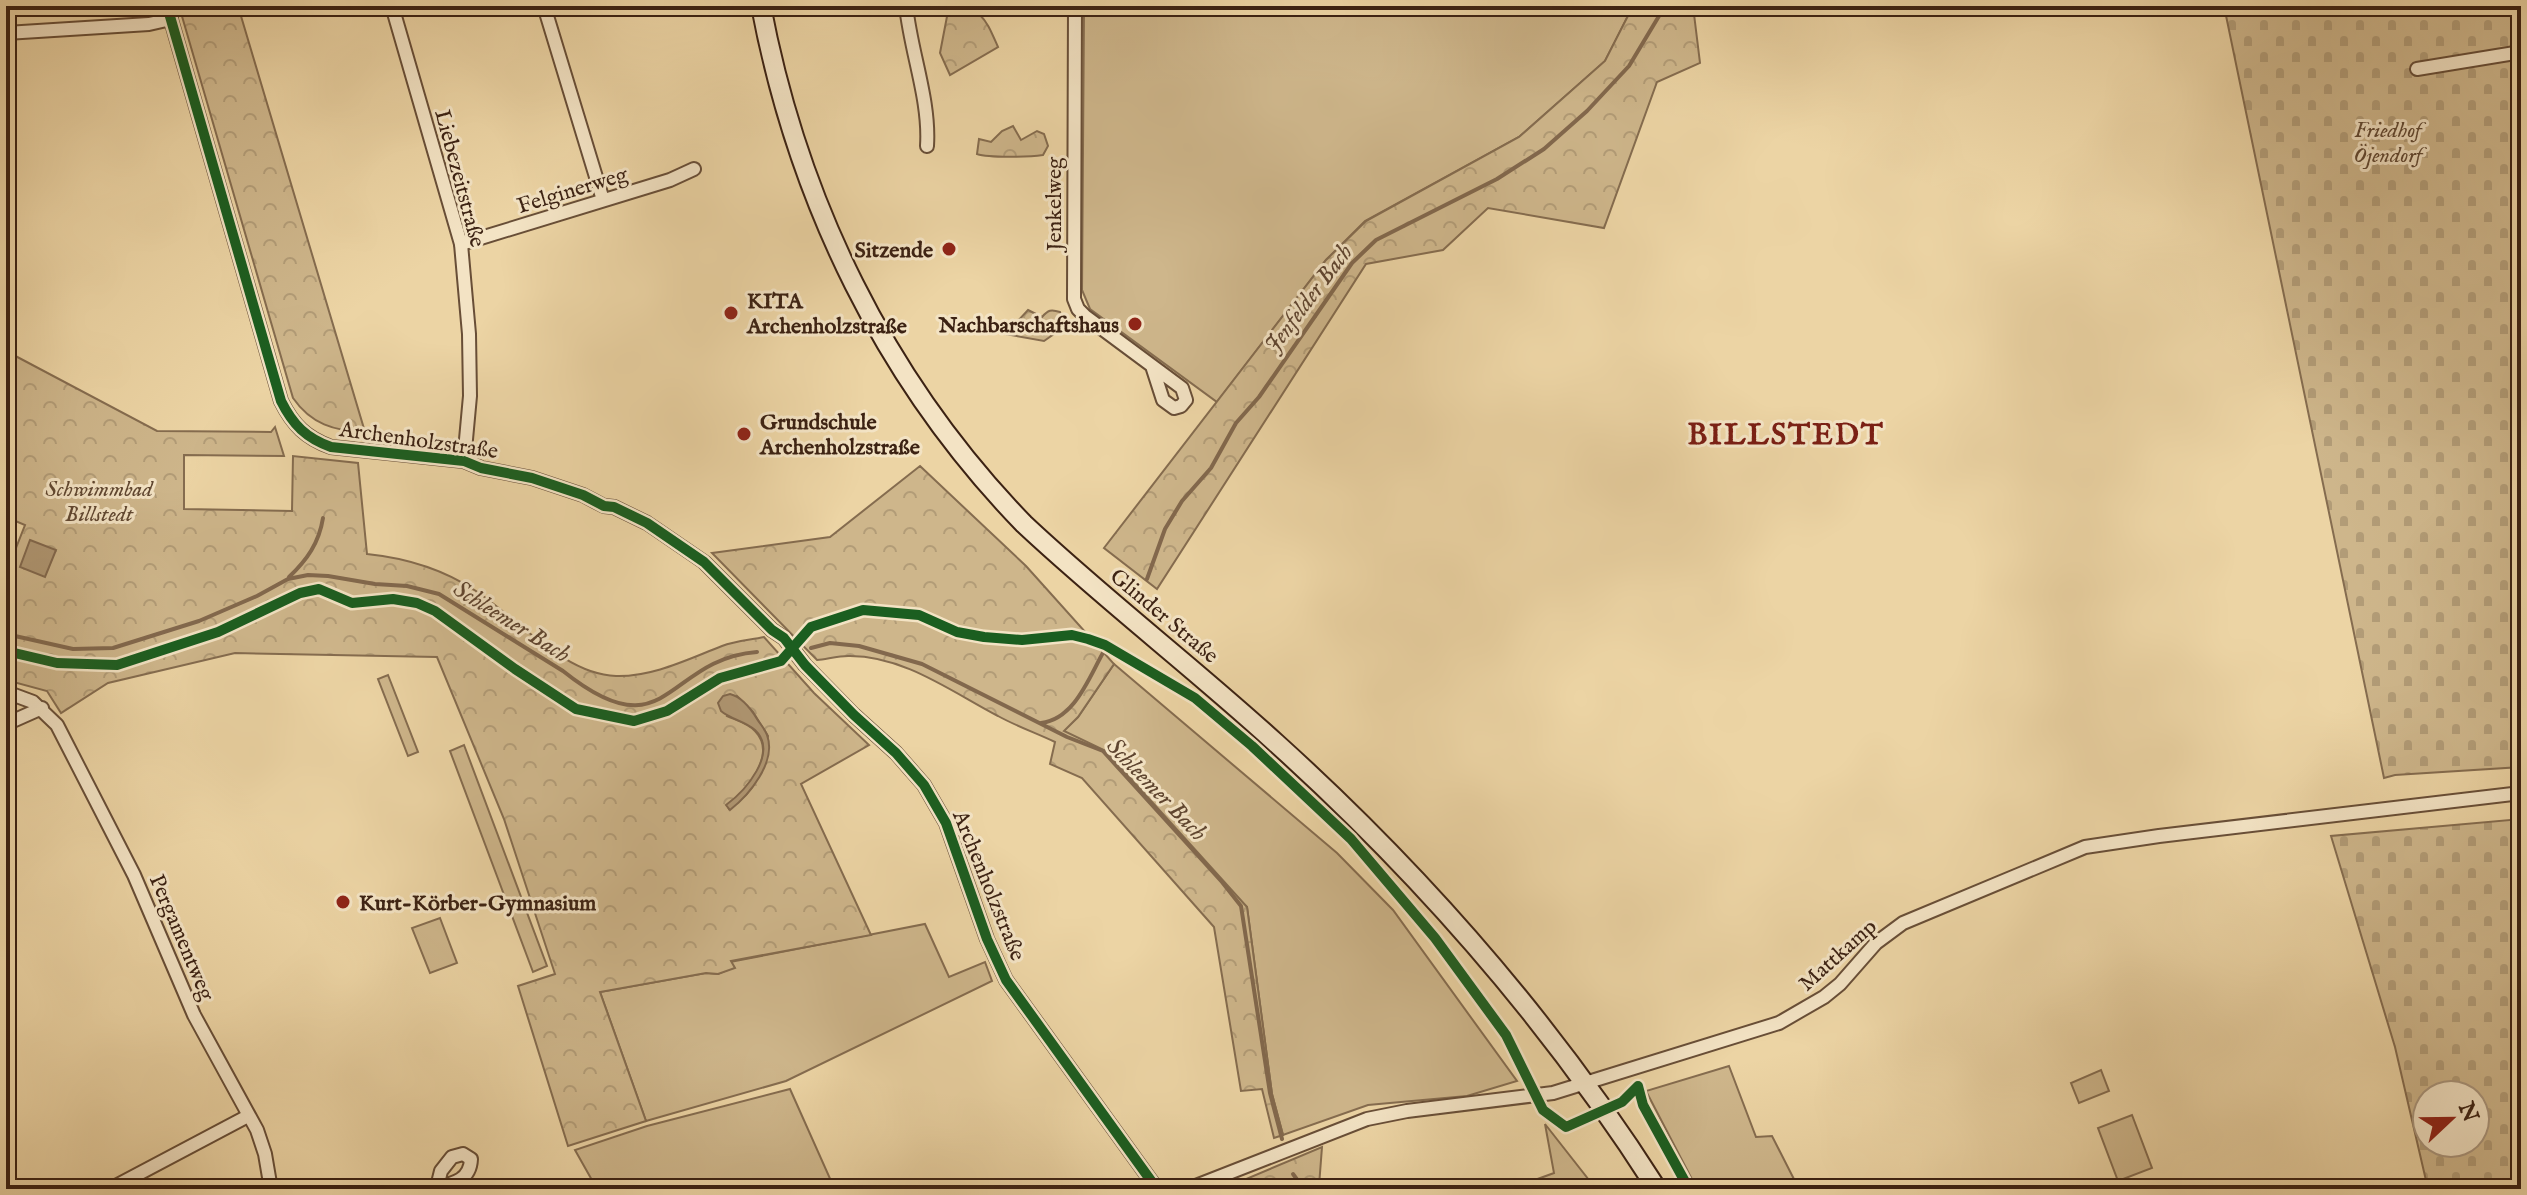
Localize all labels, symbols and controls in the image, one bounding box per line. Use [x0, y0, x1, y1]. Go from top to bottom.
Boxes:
street label: Liebezeitstraße [427, 107, 491, 250]
park label: Friedhof Öjendorf [2354, 117, 2428, 170]
street label: Jenkelweg [1041, 156, 1069, 254]
street label: Felginerweg [514, 161, 632, 221]
place label: Sitzende [855, 237, 933, 265]
water label: Jenfelder Bach [1258, 238, 1360, 359]
marker: Sitzende [940, 240, 958, 258]
place label: KITA Archenholzstraße [746, 288, 907, 341]
marker: KITA Archenholzstraße [722, 304, 740, 322]
place label: Nachbarschaftshaus [938, 312, 1119, 340]
marker: Nachbarschaftshaus [1126, 315, 1144, 333]
place label: Grundschule Archenholzstraße [759, 409, 920, 462]
street label: Archenholzstraße [337, 416, 500, 466]
district label: BILLSTEDT [1687, 417, 1885, 455]
marker: Grundschule Archenholzstraße [735, 425, 753, 443]
park label: Schwimmbad Billstedt [45, 476, 154, 529]
street label: Glinder Straße [1104, 563, 1224, 670]
water label: Schleemer Bach [447, 574, 575, 670]
water label: Schleemer Bach [1099, 732, 1213, 848]
street label: Archenholzstraße [945, 806, 1031, 965]
street label: Pergamentweg [142, 870, 221, 1006]
place label: Kurt-Körber-Gymnasium [359, 890, 596, 918]
marker: Kurt-Körber-Gymnasium [334, 893, 352, 911]
street label: Mattkamp [1793, 913, 1883, 998]
north arrow [2411, 1079, 2491, 1159]
text: N [2451, 1097, 2484, 1126]

